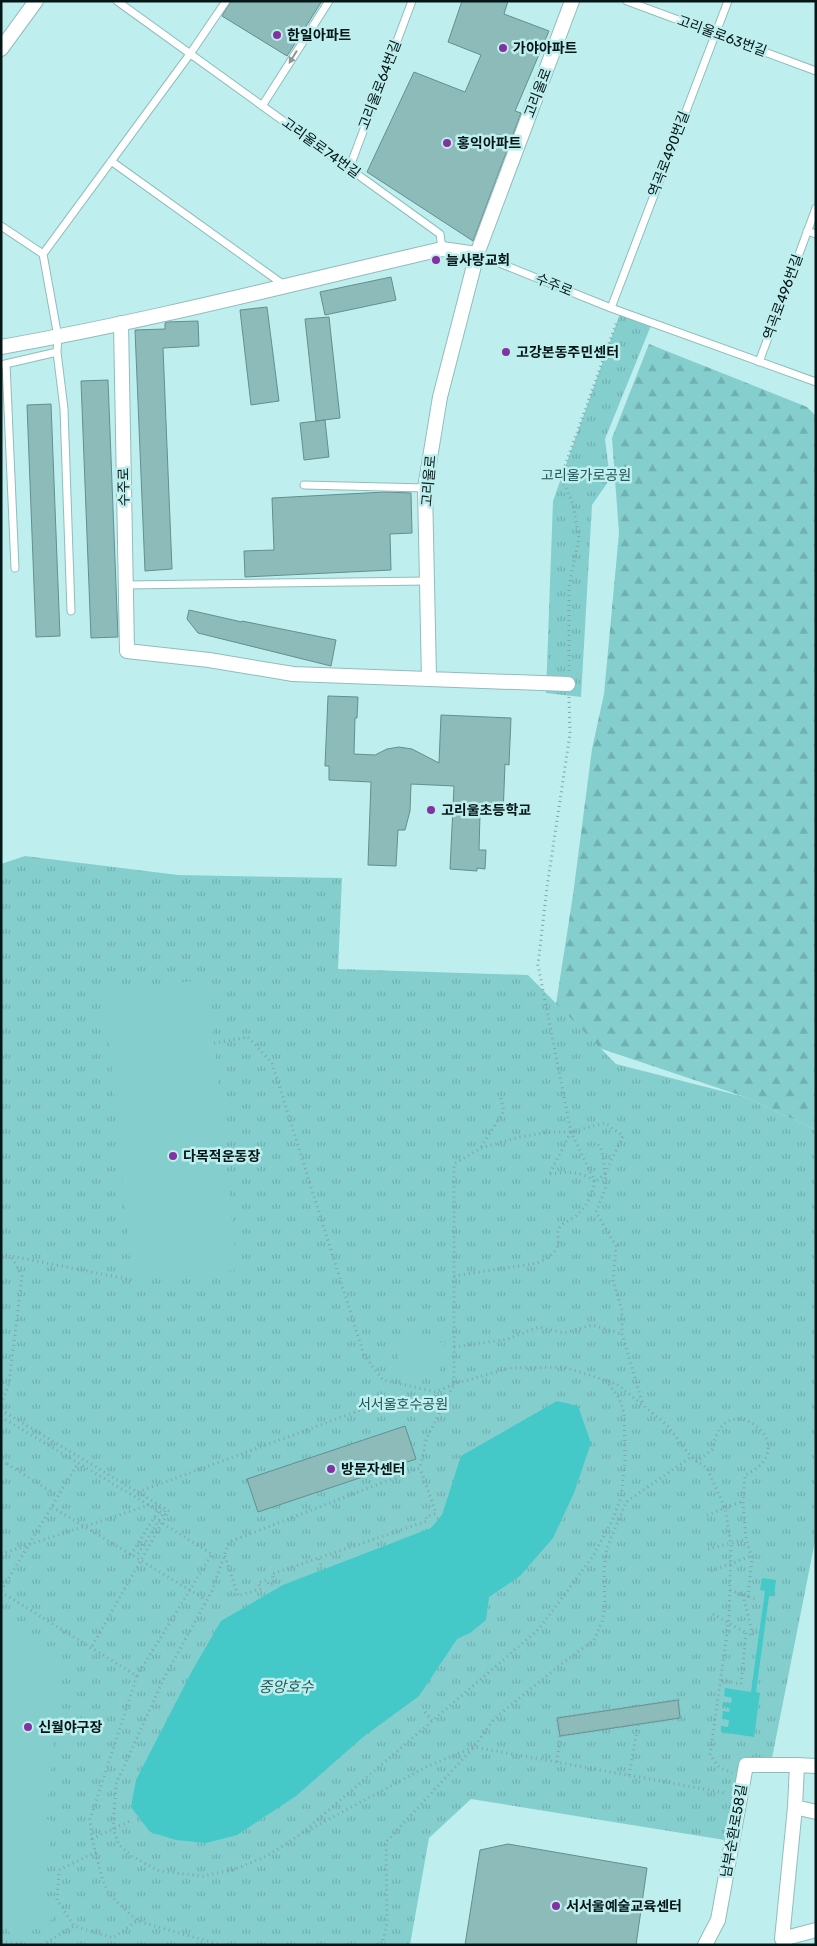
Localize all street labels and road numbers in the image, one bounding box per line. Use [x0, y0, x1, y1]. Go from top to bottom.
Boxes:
street label: 고리울로63번길 [675, 12, 769, 60]
street label: 고리울로64번길 [355, 38, 405, 132]
street label: 고리울로 [521, 66, 555, 120]
street label: 역곡로490번길 [645, 109, 693, 199]
street label: 고리울로74번길 [279, 114, 363, 182]
street label: 역곡로496번길 [760, 252, 806, 342]
street label: 수주로 [533, 270, 575, 300]
street label: 고리울로 [418, 454, 440, 507]
street label: 수주로 [115, 467, 133, 506]
street label: 남부순환로58길 [717, 1783, 751, 1879]

